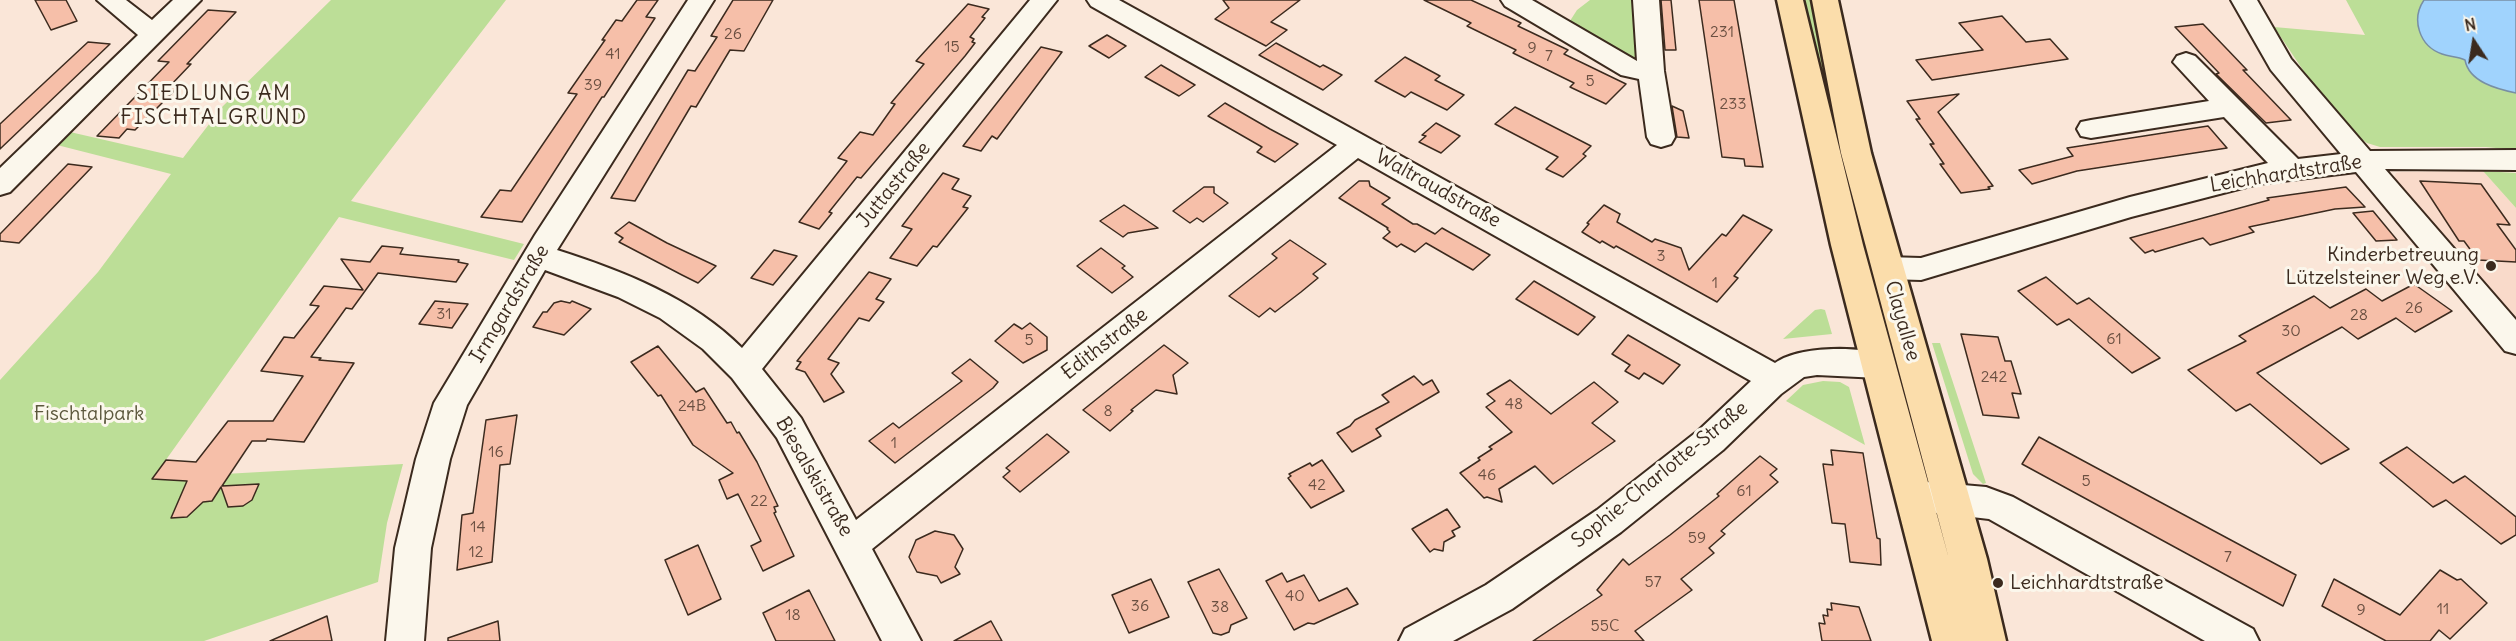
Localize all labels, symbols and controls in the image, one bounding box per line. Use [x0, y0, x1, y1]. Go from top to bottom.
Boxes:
north arrow [2444, 12, 2504, 72]
text: N [2463, 13, 2478, 35]
house number: 231 [1710, 22, 1734, 42]
house number: 26 [724, 24, 742, 44]
house number: 15 [944, 37, 960, 57]
house number: 9 [1527, 38, 1537, 58]
house number: 41 [605, 44, 621, 64]
house number: 7 [1545, 46, 1553, 66]
house number: 5 [1585, 71, 1595, 91]
house number: 39 [584, 75, 602, 95]
district label: SIEDLUNG AM FISCHTALGRUND [120, 81, 308, 131]
house number: 233 [1720, 94, 1746, 114]
street label: Juttastraße [852, 137, 936, 233]
street label: Waltraudstraße [1371, 145, 1505, 233]
street label: Leichhardtstraße [2208, 150, 2364, 198]
street label: Irmgardstraße [465, 241, 555, 367]
place label: Kinderbetreuung Lützelsteiner Weg e.V. [2286, 243, 2479, 290]
house number: 3 [1656, 246, 1666, 266]
marker: Kinderbetreuung Lützelsteiner Weg e.V. [2484, 259, 2498, 273]
house number: 1 [1712, 273, 1718, 293]
street label: Clayallee [1879, 278, 1925, 364]
house number: 26 [2405, 298, 2423, 318]
street label: Edithstraße [1057, 303, 1153, 385]
house number: 31 [436, 304, 452, 324]
house number: 28 [2350, 305, 2368, 325]
house number: 30 [2281, 321, 2301, 341]
house number: 61 [2106, 329, 2122, 349]
house number: 5 [1024, 330, 1034, 350]
house number: 242 [1981, 367, 2007, 387]
house number: 48 [1505, 394, 1523, 414]
house number: 24B [678, 396, 706, 416]
street label: Sophie-Charlotte-Straße [1567, 397, 1753, 553]
house number: 8 [1103, 401, 1113, 421]
park label: Fischtalpark [34, 402, 144, 426]
street label: Biesalskistraße [770, 413, 858, 541]
house number: 1 [891, 433, 897, 453]
house number: 16 [488, 442, 504, 462]
house number: 46 [1478, 465, 1496, 485]
house number: 5 [2081, 471, 2091, 491]
house number: 42 [1308, 475, 1326, 495]
house number: 61 [1736, 481, 1752, 501]
house number: 22 [750, 491, 768, 511]
house number: 14 [470, 517, 486, 537]
house number: 59 [1688, 528, 1706, 548]
house number: 12 [468, 542, 484, 562]
house number: 7 [2224, 547, 2232, 567]
place label: Leichhardtstraße [2010, 571, 2163, 595]
house number: 57 [1644, 572, 1662, 592]
marker: Leichhardtstraße [1991, 576, 2005, 590]
house number: 40 [1285, 586, 1305, 606]
house number: 36 [1131, 596, 1149, 616]
house number: 38 [1211, 597, 1229, 617]
house number: 11 [2437, 599, 2449, 619]
house number: 9 [2356, 600, 2366, 620]
house number: 18 [785, 605, 801, 625]
house number: 55C [1591, 616, 1619, 636]

